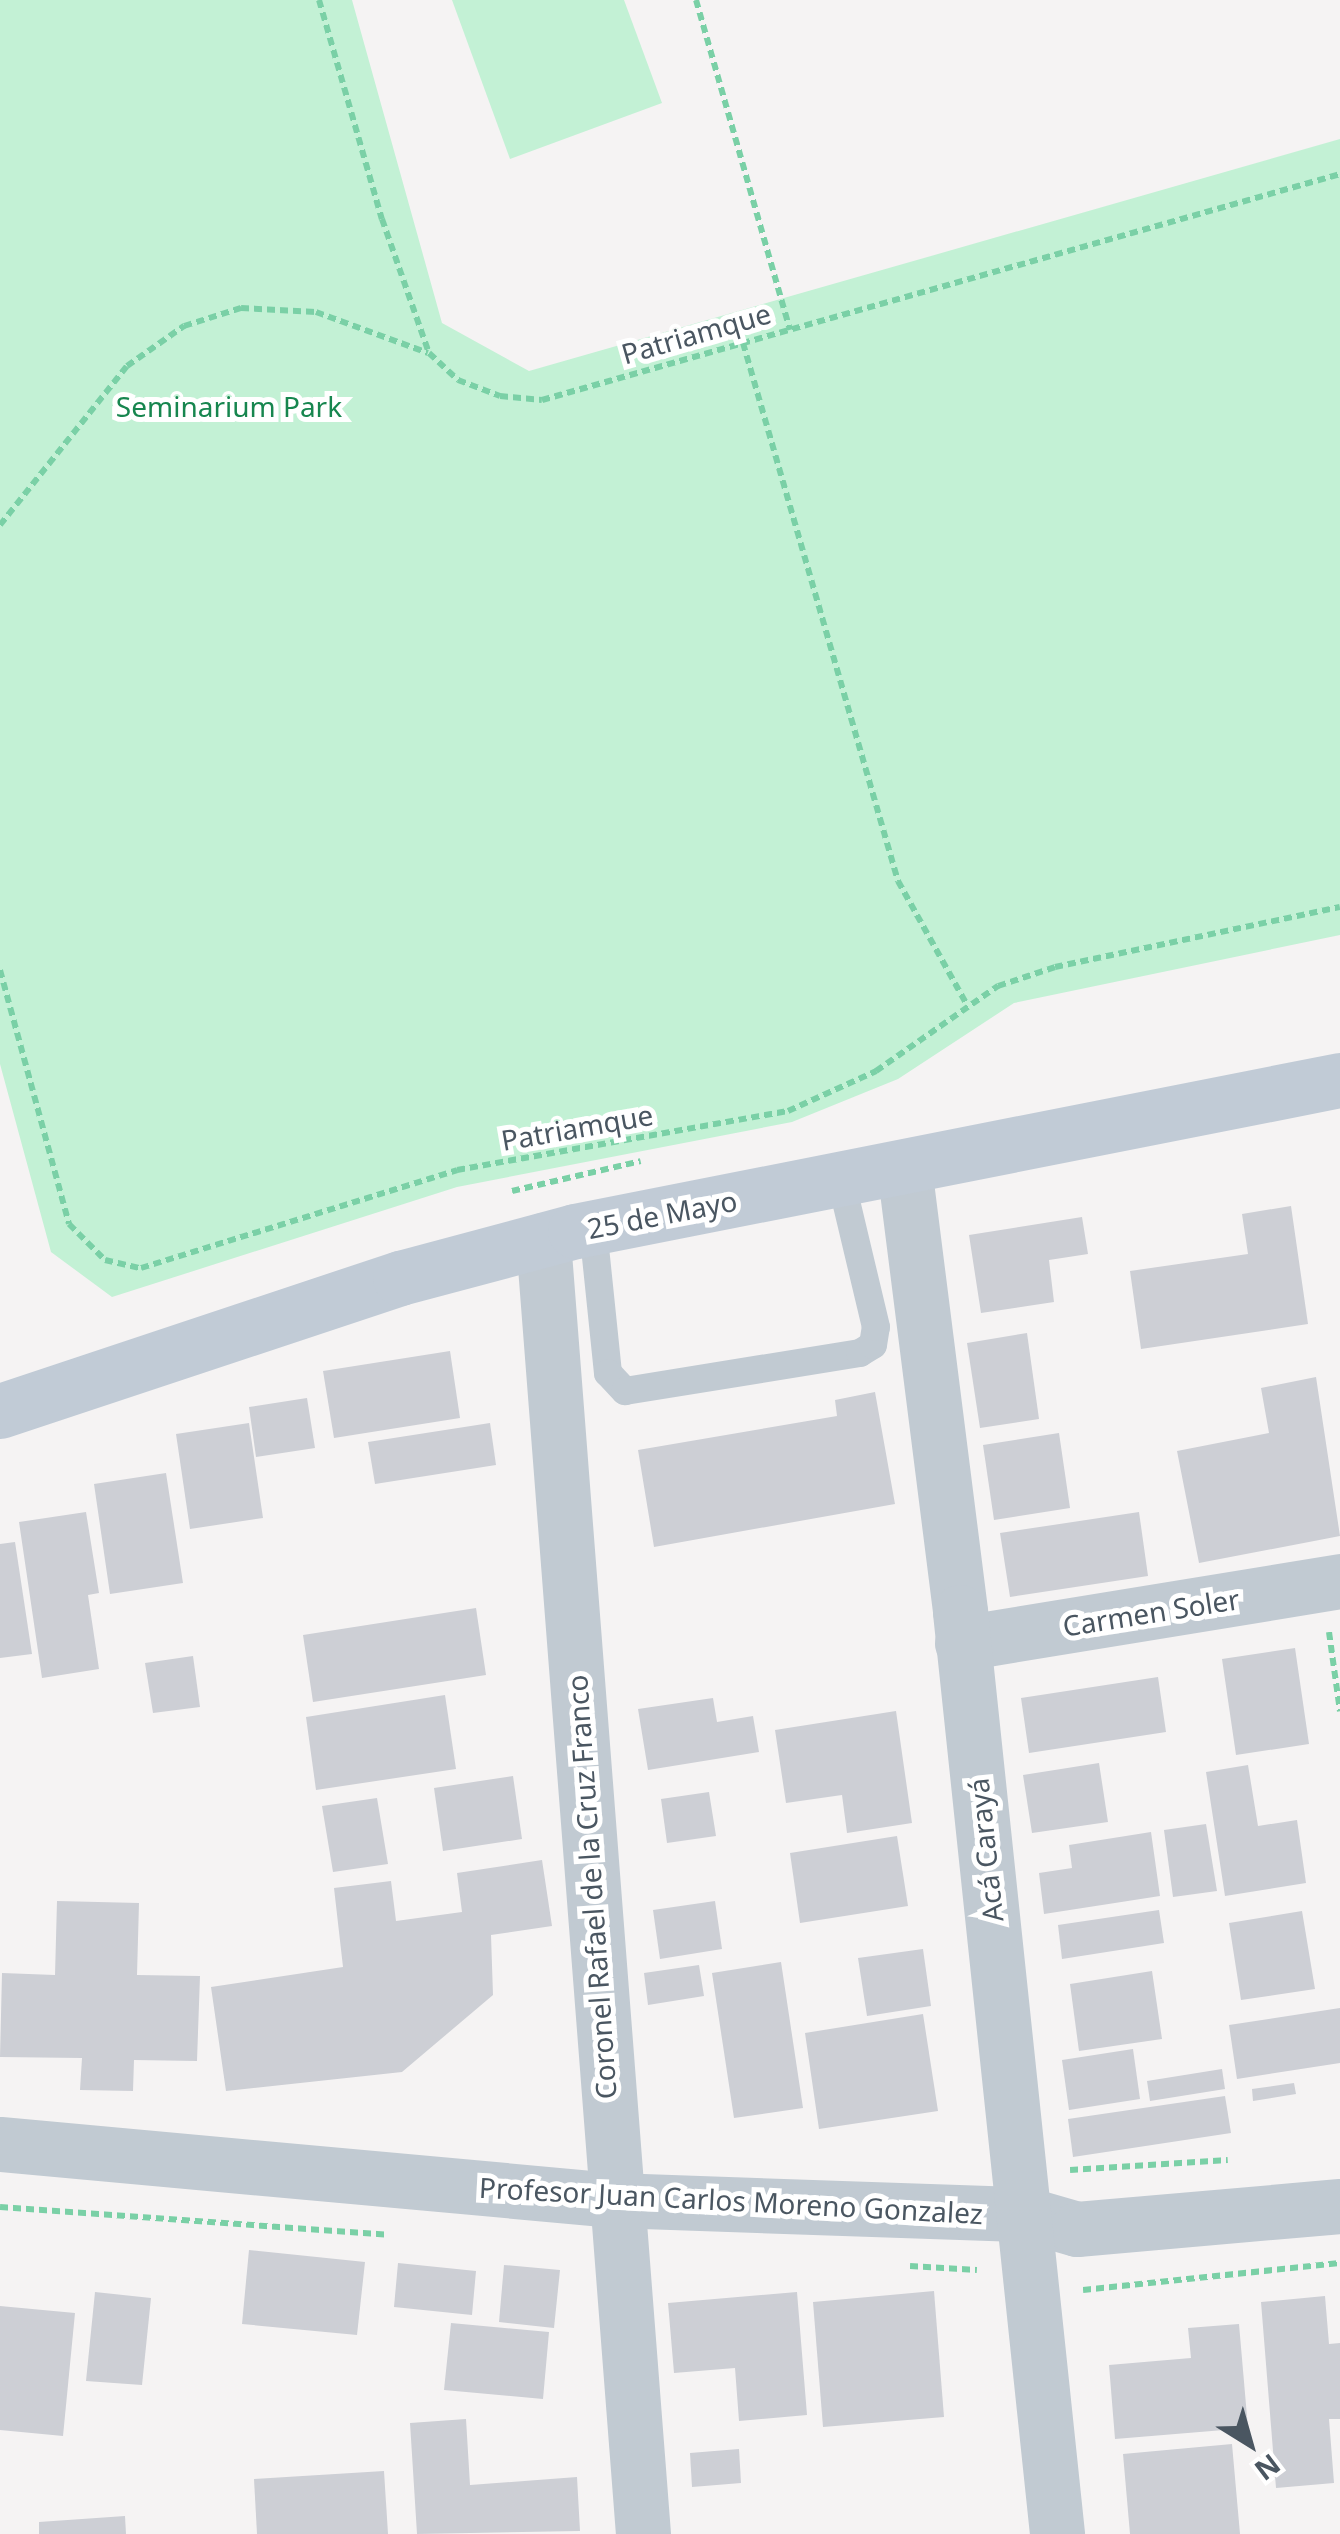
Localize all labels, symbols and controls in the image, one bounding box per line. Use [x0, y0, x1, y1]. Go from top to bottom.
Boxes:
street label: Patriamque [617, 296, 775, 370]
park label: Seminarium Park [116, 389, 342, 423]
street label: Patriamque [498, 1097, 656, 1157]
street label: 25 de Mayo [584, 1183, 740, 1245]
street label: Carmen Soler [1060, 1581, 1242, 1643]
street label: Coronel Rafael de la Cruz Franco [559, 1674, 623, 2100]
street label: Acá Carayá [961, 1776, 1009, 1924]
street label: Profesor Juan Carlos Moreno Gonzalez [478, 2170, 984, 2230]
north arrow [1200, 2394, 1300, 2494]
text: N [1248, 2446, 1289, 2490]

